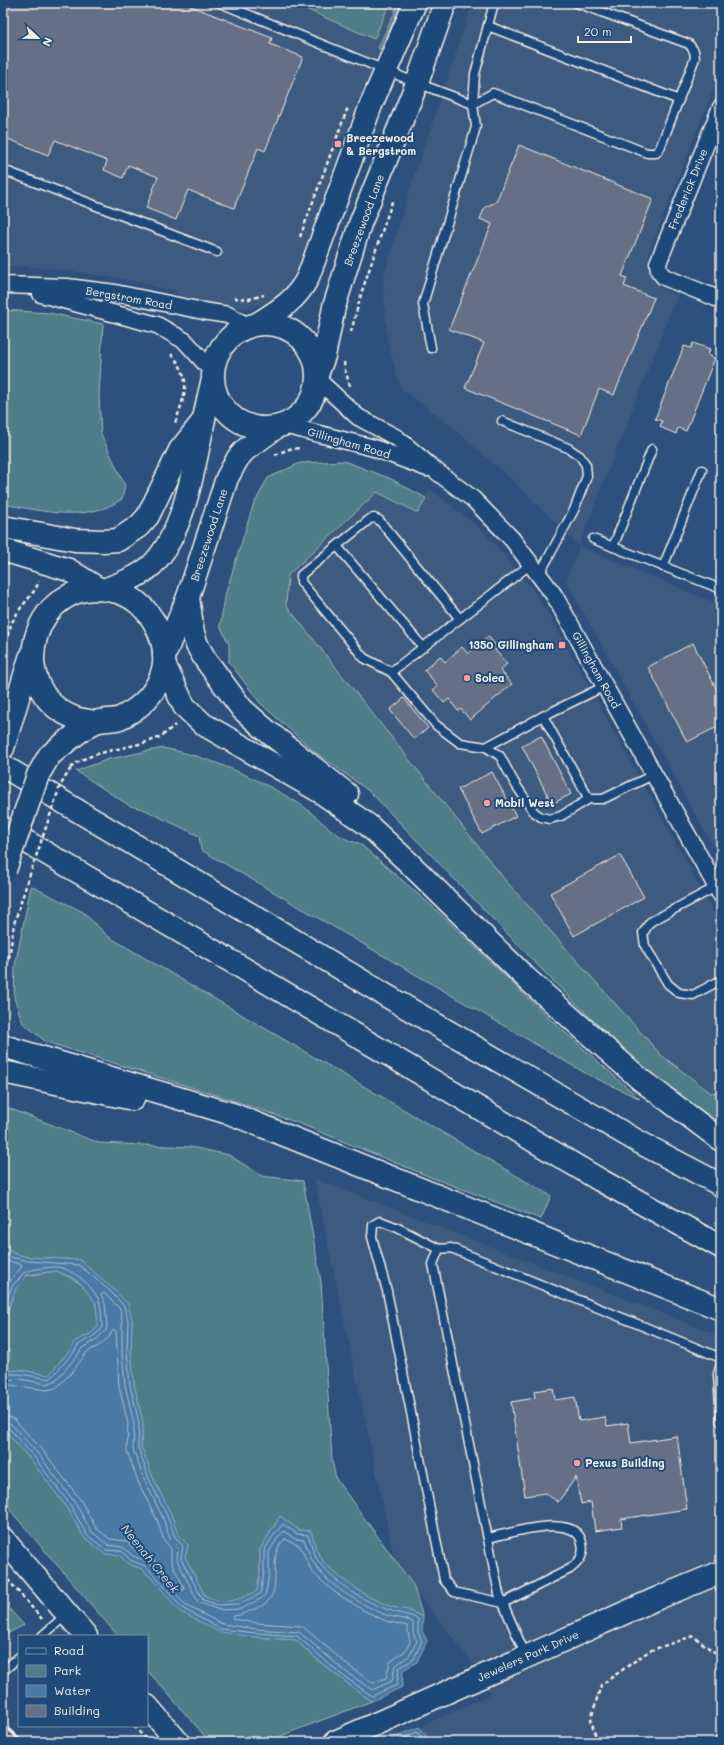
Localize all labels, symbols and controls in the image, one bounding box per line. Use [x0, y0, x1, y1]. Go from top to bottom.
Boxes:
north arrow [18, 18, 58, 58]
scale bar [578, 18, 631, 44]
text: 20 m [584, 23, 612, 39]
text: N [39, 35, 56, 49]
place label: Breezewood & Bergstrom [346, 130, 416, 158]
marker: Breezewood & Bergstrom [333, 139, 343, 149]
street label: Frederick Drive [664, 146, 711, 232]
street label: Breezewood Lane [340, 172, 387, 268]
street label: Bergstrom Road [85, 283, 173, 312]
street label: Gillingham Road [306, 424, 392, 462]
street label: Breezewood Lane [186, 486, 231, 583]
street label: Gillingham Road [569, 629, 624, 711]
place label: 1350 Gillingham [468, 637, 554, 652]
marker: 1350 Gillingham [557, 640, 567, 650]
place label: Solea [475, 670, 505, 685]
marker: Solea [462, 673, 472, 683]
place label: Mobil West [495, 795, 555, 810]
marker: Mobil West [482, 798, 492, 808]
place label: Pexus Building [585, 1455, 665, 1470]
marker: Pexus Building [572, 1458, 582, 1468]
water label: Neenah Creek [118, 1521, 184, 1597]
street label: Jewelers Park Drive [475, 1626, 581, 1685]
legend [18, 1635, 148, 1727]
text: Road [54, 1642, 84, 1658]
text: Park [54, 1662, 81, 1678]
text: Water [54, 1682, 91, 1698]
text: Building [54, 1702, 100, 1718]

